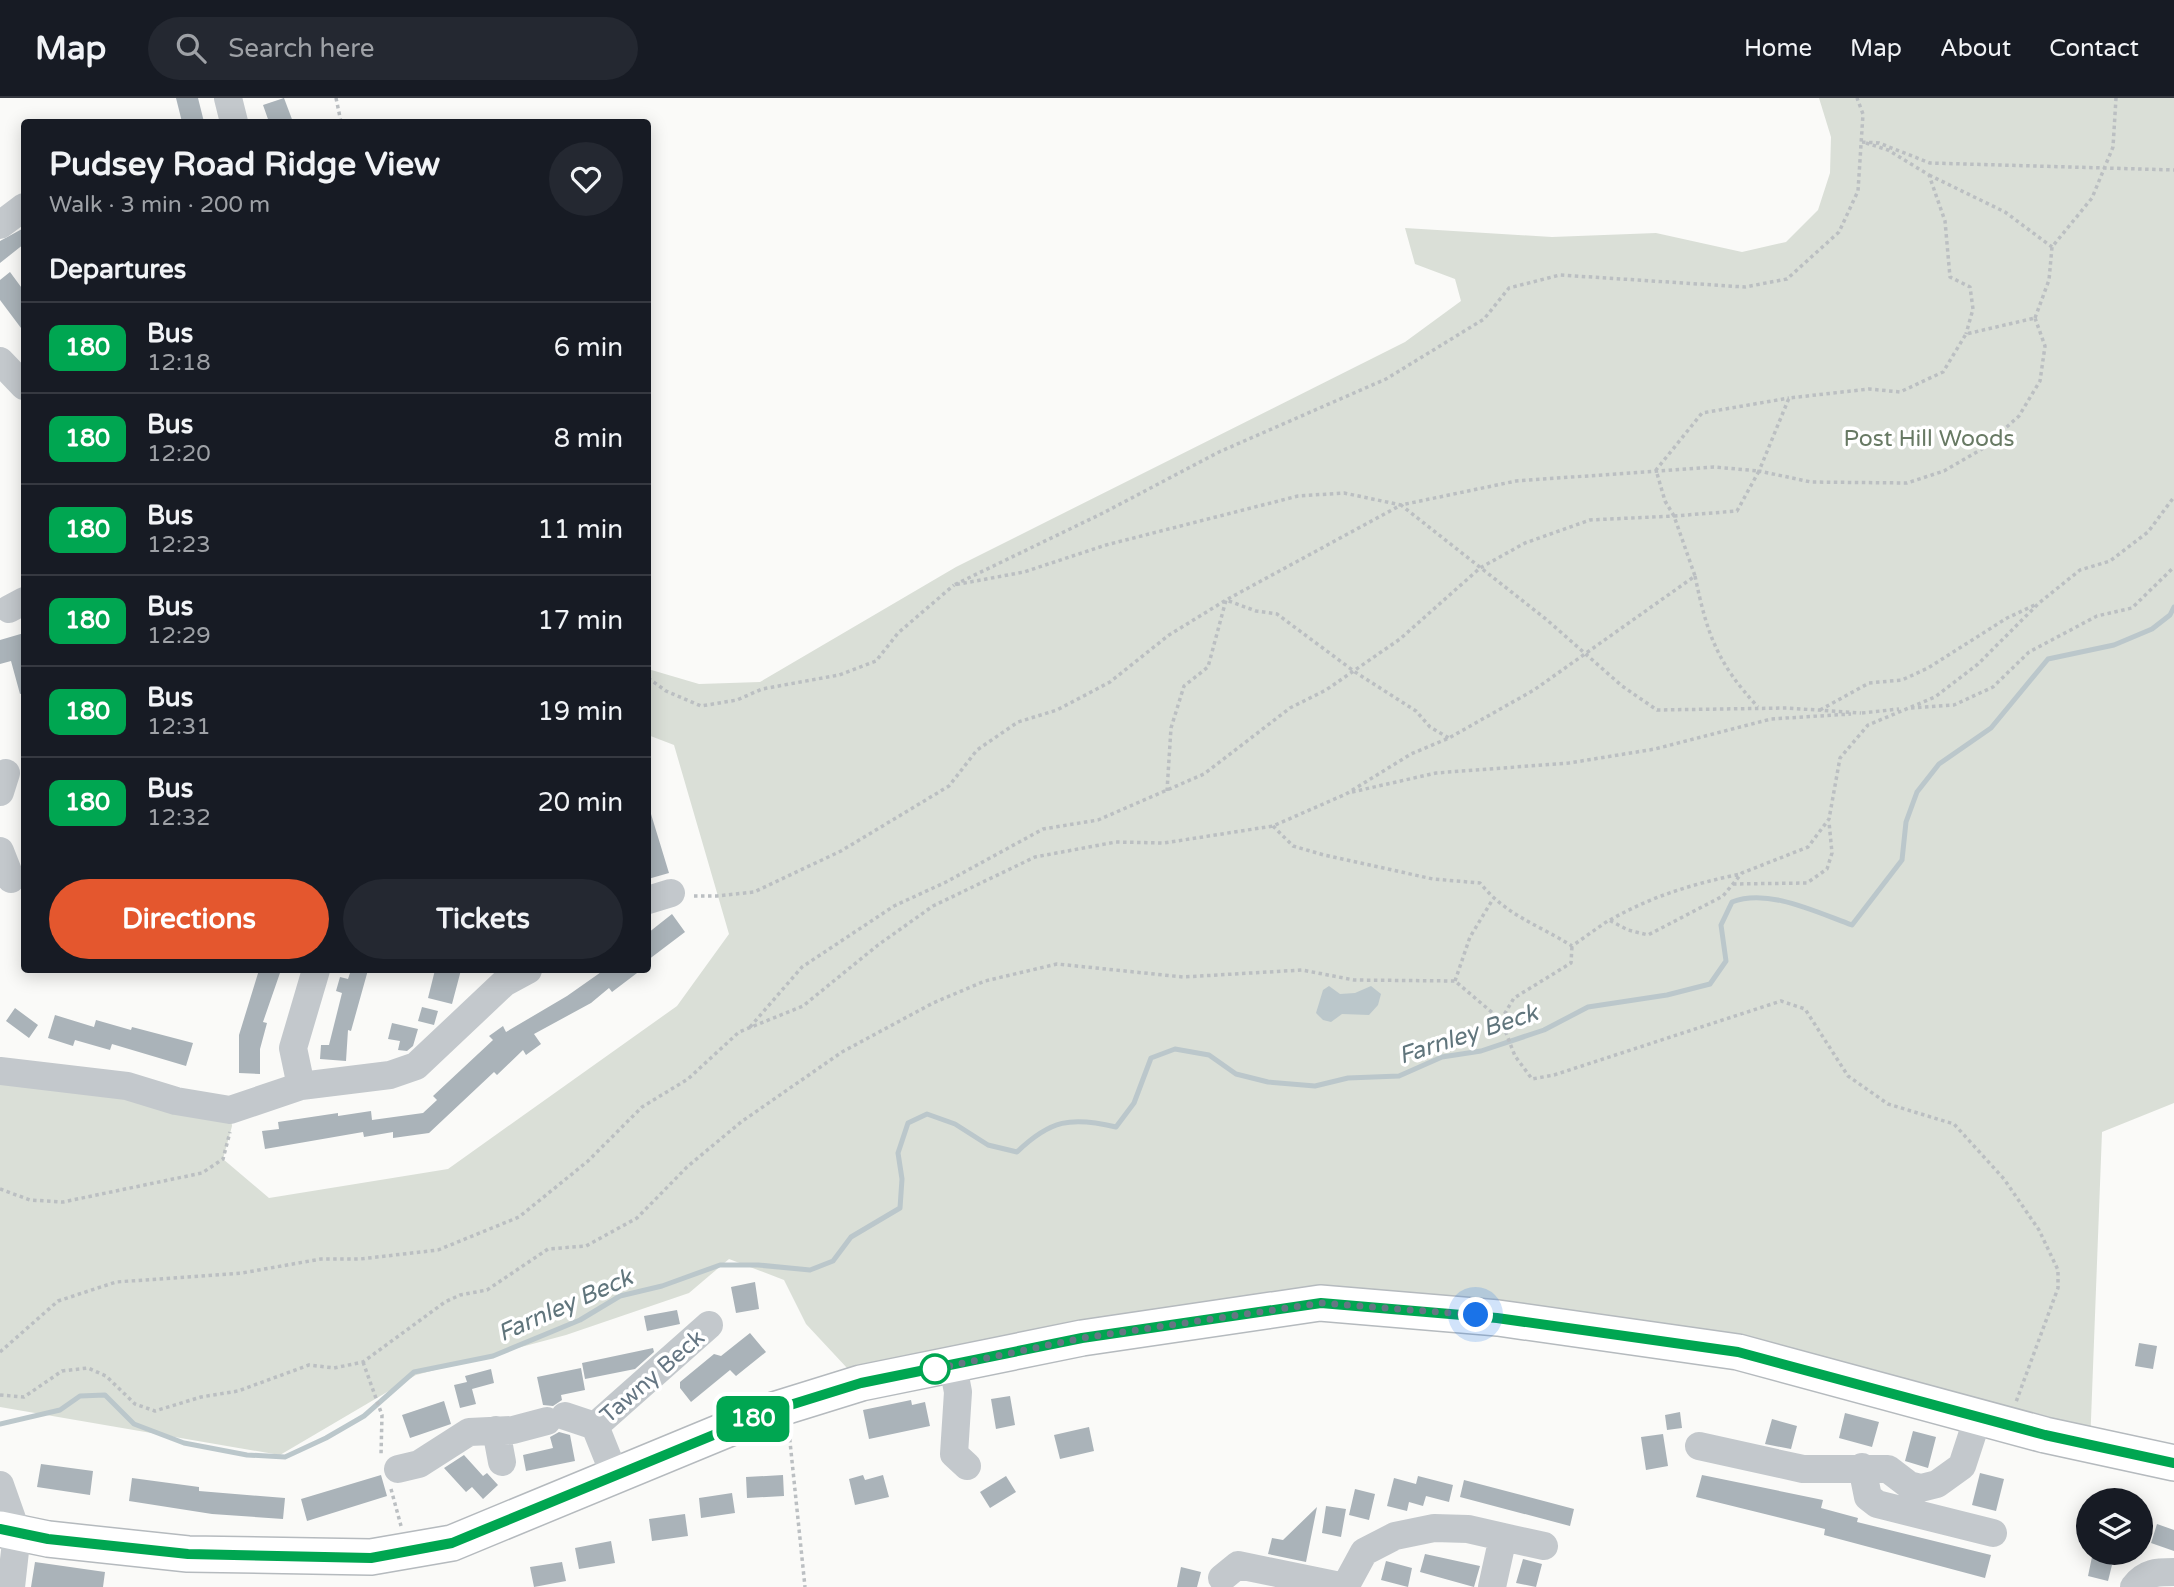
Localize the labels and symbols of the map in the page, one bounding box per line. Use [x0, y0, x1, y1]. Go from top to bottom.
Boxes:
park label: Post Hill Woods [1844, 425, 2014, 453]
water label: Farnley Beck [1395, 998, 1543, 1071]
water label: Farnley Beck [493, 1262, 639, 1348]
your location [1458, 1297, 1493, 1332]
street label: Tawny Beck [595, 1324, 710, 1430]
unlabelled marker [920, 1354, 950, 1384]
line badge: 180 [713, 1396, 793, 1442]

